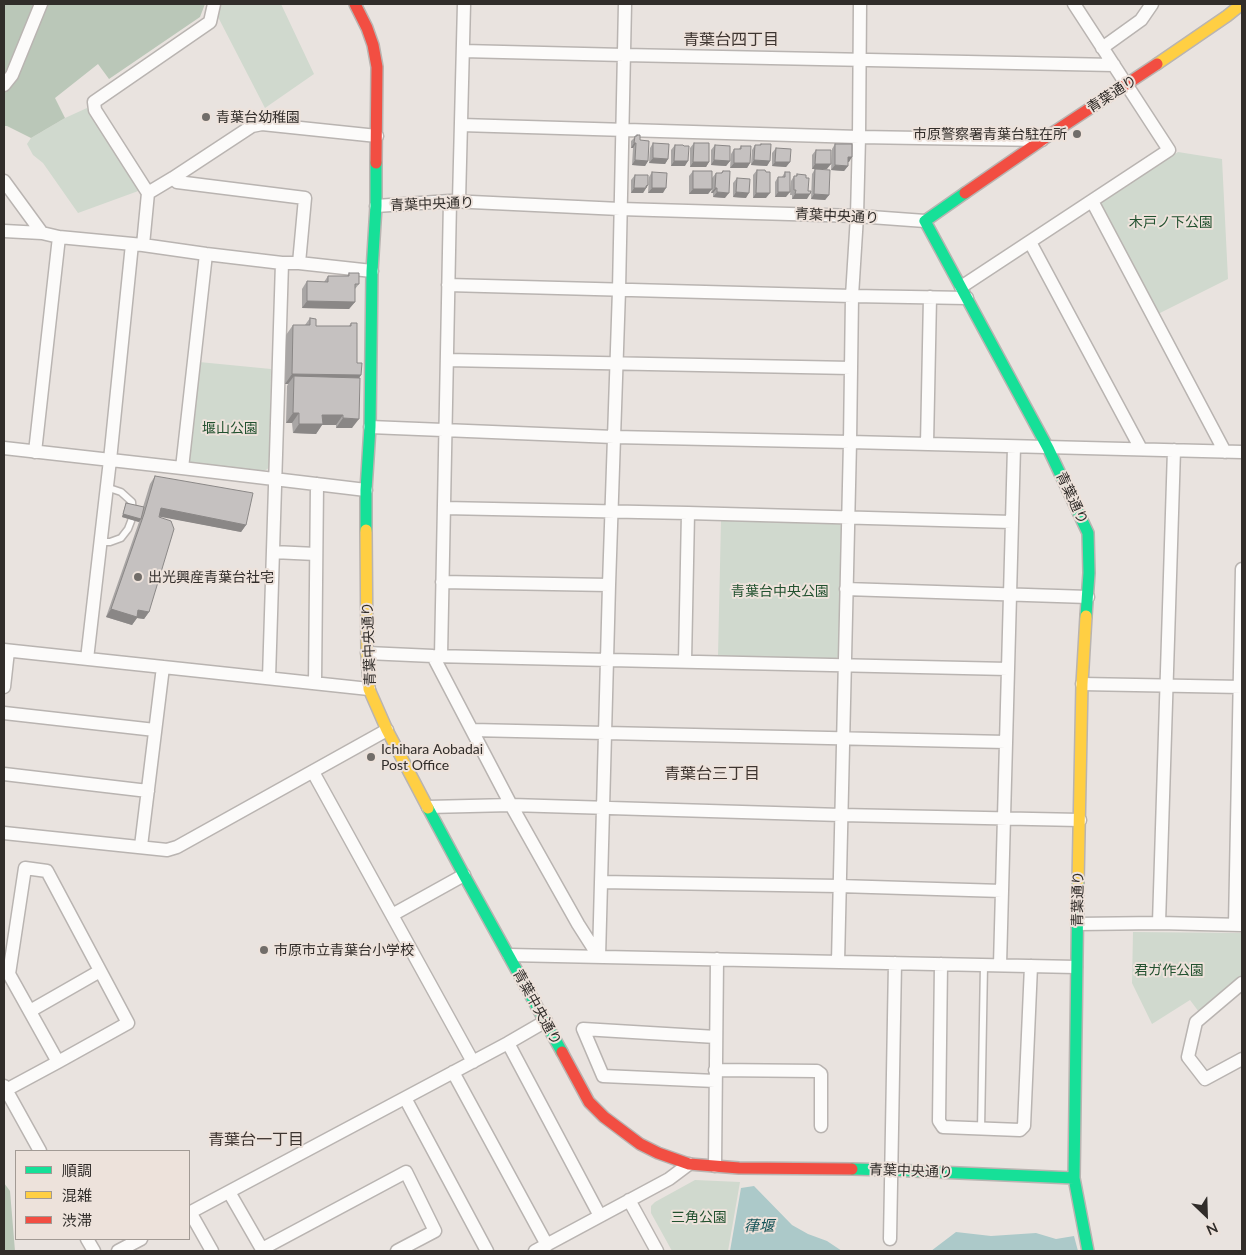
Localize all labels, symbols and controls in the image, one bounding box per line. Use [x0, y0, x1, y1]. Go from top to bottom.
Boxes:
district label: 青葉台四丁目 [683, 30, 779, 50]
street label: 青葉通り [1084, 72, 1140, 116]
place label: 青葉台幼稚園 [216, 109, 300, 125]
marker: 青葉台幼稚園 [200, 111, 212, 123]
place label: 市原警察署青葉台駐在所 [913, 126, 1067, 142]
marker: 市原警察署青葉台駐在所 [1071, 128, 1083, 140]
street label: 青葉中央通り [390, 194, 474, 214]
street label: 青葉中央通り [795, 205, 879, 227]
park label: 木戸ノ下公園 [1129, 214, 1213, 230]
park label: 堰山公園 [202, 420, 258, 436]
street label: 青葉通り [1053, 469, 1091, 527]
place label: 出光興産青葉台社宅 [148, 569, 274, 585]
marker: 出光興産青葉台社宅 [132, 571, 144, 583]
park label: 青葉台中央公園 [731, 583, 829, 599]
street label: 青葉中央通り [359, 602, 379, 686]
place label: Ichihara Aobadai Post Office [381, 741, 483, 774]
marker: Ichihara Aobadai Post Office [365, 751, 377, 763]
district label: 青葉台三丁目 [664, 764, 760, 784]
street label: 青葉通り [1069, 871, 1087, 927]
place label: 市原市立青葉台小学校 [274, 942, 414, 958]
marker: 市原市立青葉台小学校 [258, 944, 270, 956]
park label: 君ガ作公園 [1134, 962, 1204, 978]
street label: 青葉中央通り [509, 966, 565, 1048]
district label: 青葉台一丁目 [208, 1130, 304, 1150]
legend [15, 1150, 190, 1240]
text: 順調 [62, 1161, 92, 1179]
street label: 青葉中央通り [869, 1161, 953, 1181]
text: 混雑 [62, 1186, 92, 1204]
north arrow [1181, 1190, 1231, 1240]
park label: 三角公園 [671, 1209, 727, 1225]
text: 渋滞 [62, 1211, 92, 1229]
water label: 葎堰 [744, 1217, 774, 1235]
text: N [1204, 1219, 1221, 1239]

